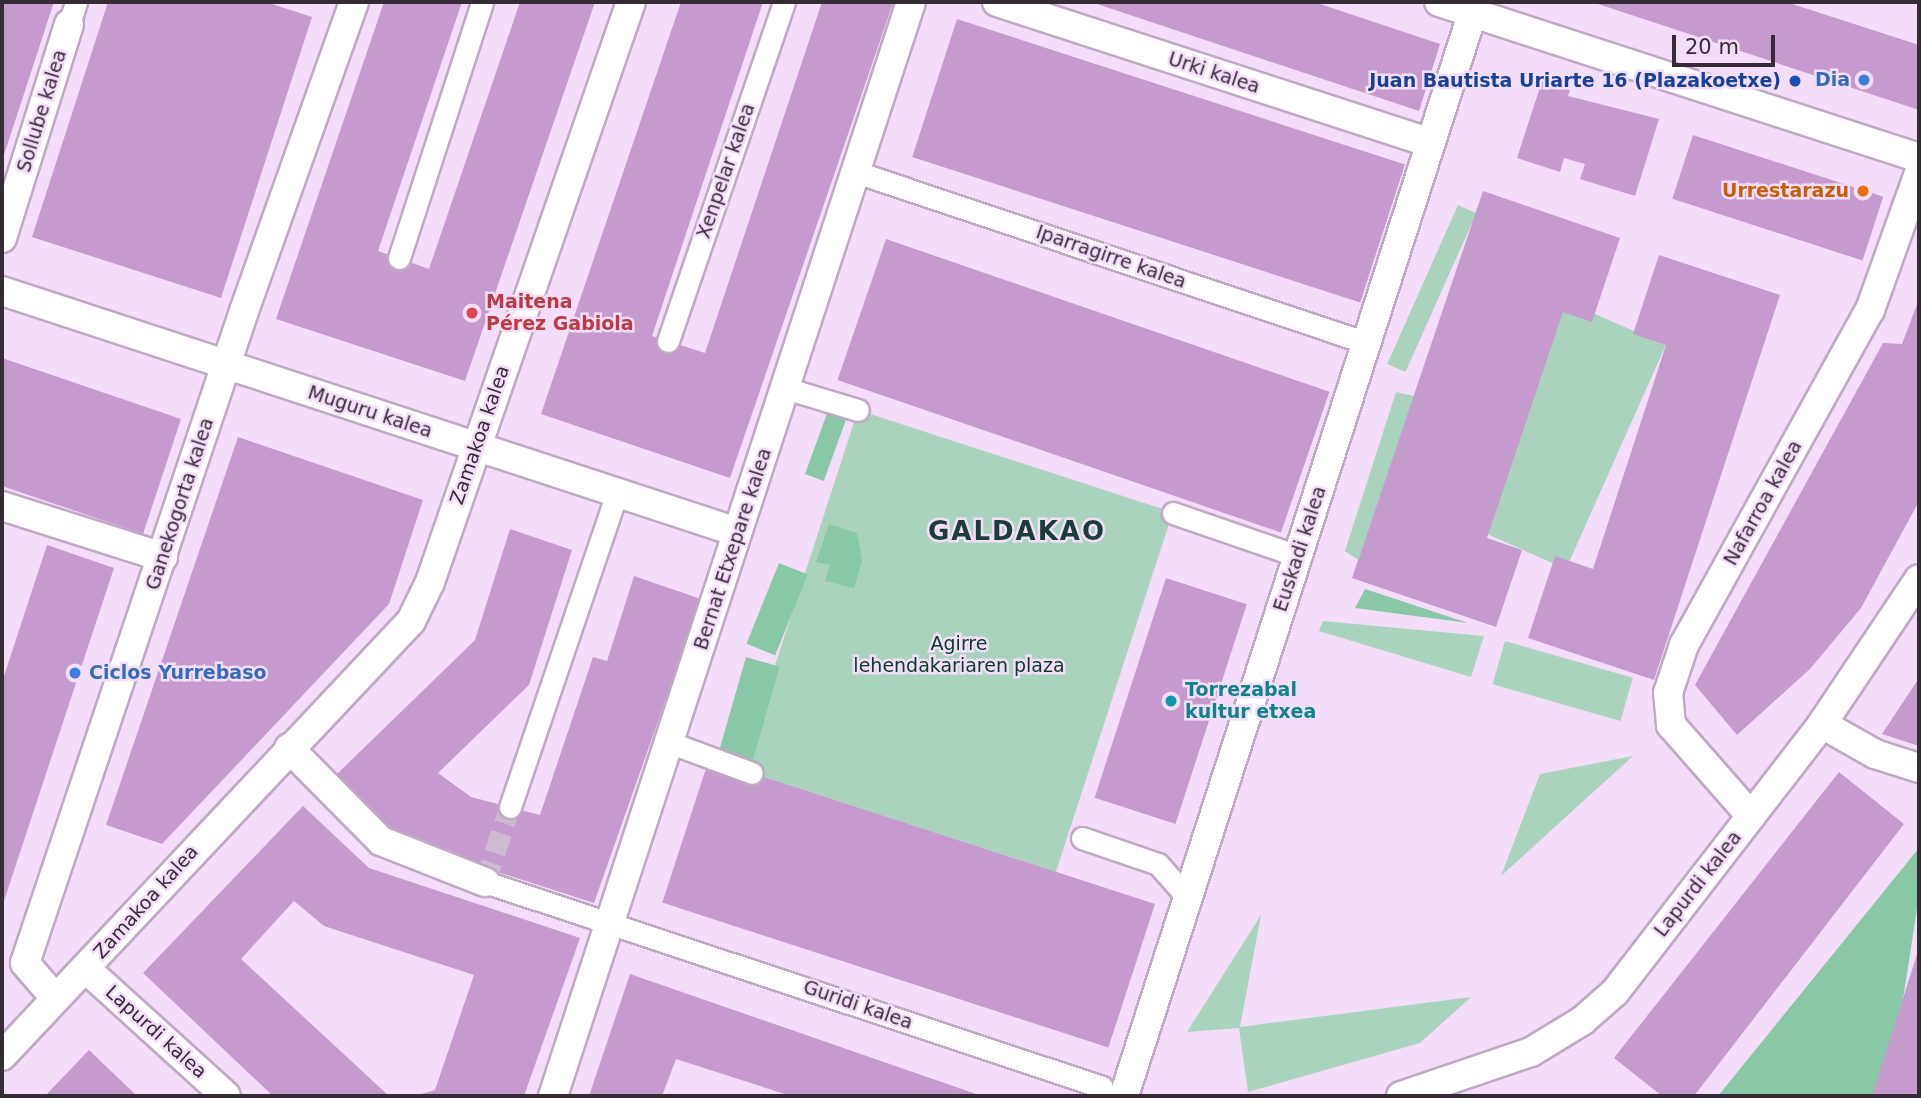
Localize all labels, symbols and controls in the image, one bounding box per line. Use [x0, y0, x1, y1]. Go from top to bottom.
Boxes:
scale bar [1676, 21, 1779, 65]
text: 20 m [1685, 35, 1739, 59]
street label: Sollube kalea [13, 47, 71, 175]
street label: Urki kalea [1165, 47, 1263, 99]
place label: Dia [1815, 69, 1850, 91]
place label: Juan Bautista Uriarte 16 (Plazakoetxe) [1369, 70, 1781, 92]
marker: Dia [1856, 72, 1872, 88]
marker: Juan Bautista Uriarte 16 (Plazakoetxe) [1787, 73, 1803, 89]
street label: Xenpelar kalea [692, 100, 760, 242]
place label: Urrestarazu [1722, 180, 1849, 202]
marker: Urrestarazu [1855, 183, 1871, 199]
street label: Iparragirre kalea [1033, 221, 1189, 293]
place label: Maitena Pérez Gabiola [486, 291, 634, 335]
marker: Maitena Pérez Gabiola [464, 305, 480, 321]
street label: Zamakoa kalea [446, 363, 514, 507]
street label: Muguru kalea [305, 381, 435, 443]
street label: Ganekogorta kalea [141, 415, 219, 593]
street label: Nafarroa kalea [1719, 437, 1807, 569]
street label: Bernat Etxepare kalea [690, 445, 776, 653]
street label: Euskadi kalea [1269, 483, 1331, 615]
district label: GALDAKAO [929, 516, 1105, 548]
park label: Agirre lehendakariaren plaza [853, 633, 1065, 677]
place label: Ciclos Yurrebaso [89, 662, 267, 684]
marker: Ciclos Yurrebaso [67, 665, 83, 681]
place label: Torrezabal kultur etxea [1185, 679, 1316, 723]
marker: Torrezabal kultur etxea [1163, 693, 1179, 709]
street label: Lapurdi kalea [1650, 827, 1746, 941]
street label: Zamakoa kalea [89, 840, 203, 964]
street label: Guridi kalea [800, 976, 916, 1034]
street label: Lapurdi kalea [101, 981, 211, 1083]

